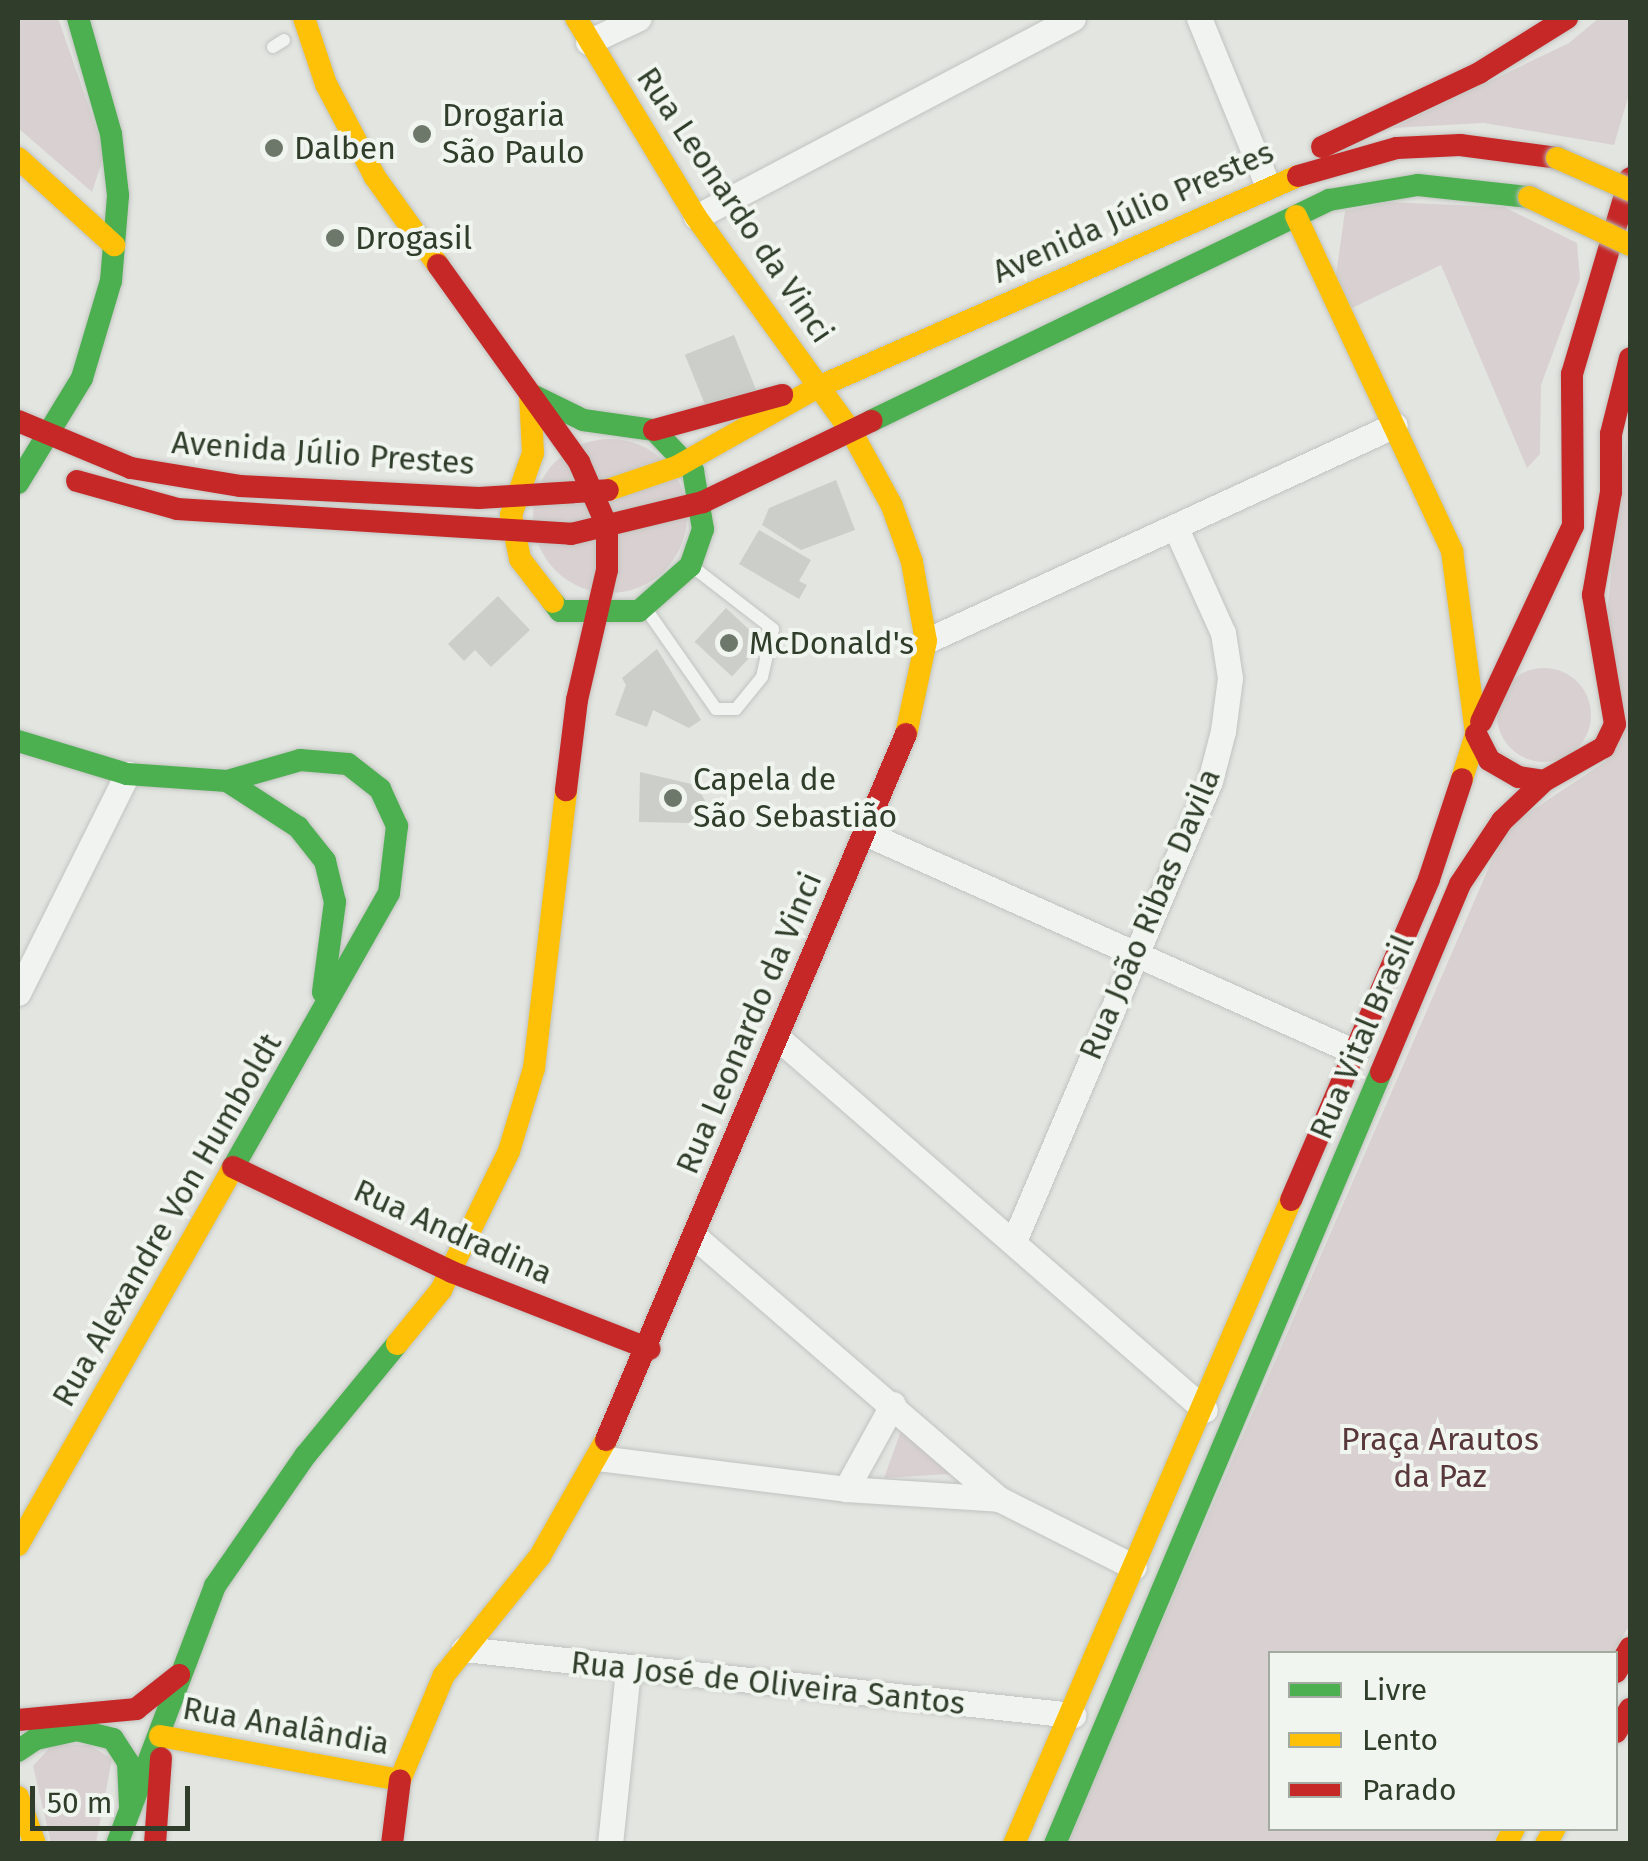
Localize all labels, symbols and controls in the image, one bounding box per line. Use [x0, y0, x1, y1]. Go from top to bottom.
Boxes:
street label: Rua Leonardo da Vinci [629, 60, 841, 350]
place label: Drogaria São Paulo [442, 97, 585, 172]
marker: Drogaria São Paulo [411, 123, 433, 145]
place label: Dalben [294, 129, 396, 167]
street label: Avenida Júlio Prestes [987, 133, 1279, 291]
marker: Dalben [263, 137, 285, 159]
place label: Drogasil [355, 219, 472, 257]
marker: Drogasil [324, 227, 346, 249]
street label: Avenida Júlio Prestes [170, 423, 476, 483]
place label: McDonald's [749, 624, 914, 662]
marker: McDonald's [718, 632, 740, 654]
place label: Capela de São Sebastião [693, 761, 897, 836]
street label: Rua João Ribas Davila [1071, 763, 1229, 1065]
marker: Capela de São Sebastião [662, 787, 684, 809]
street label: Rua Leonardo da Vinci [668, 866, 830, 1180]
street label: Rua Vital Brasil [1302, 929, 1422, 1145]
street label: Rua Alexandre Von Humboldt [44, 1027, 290, 1413]
street label: Rua Andradina [348, 1171, 558, 1293]
park label: Praça Arautos da Paz [1341, 1421, 1539, 1496]
street label: Rua José de Oliveira Santos [569, 1643, 967, 1723]
legend [1268, 1651, 1618, 1831]
text: Livre [1362, 1672, 1427, 1708]
street label: Rua Analândia [180, 1689, 392, 1763]
text: Lento [1362, 1722, 1438, 1758]
scale bar [35, 1766, 195, 1828]
text: Parado [1362, 1772, 1456, 1808]
text: 50 m [47, 1785, 112, 1821]

